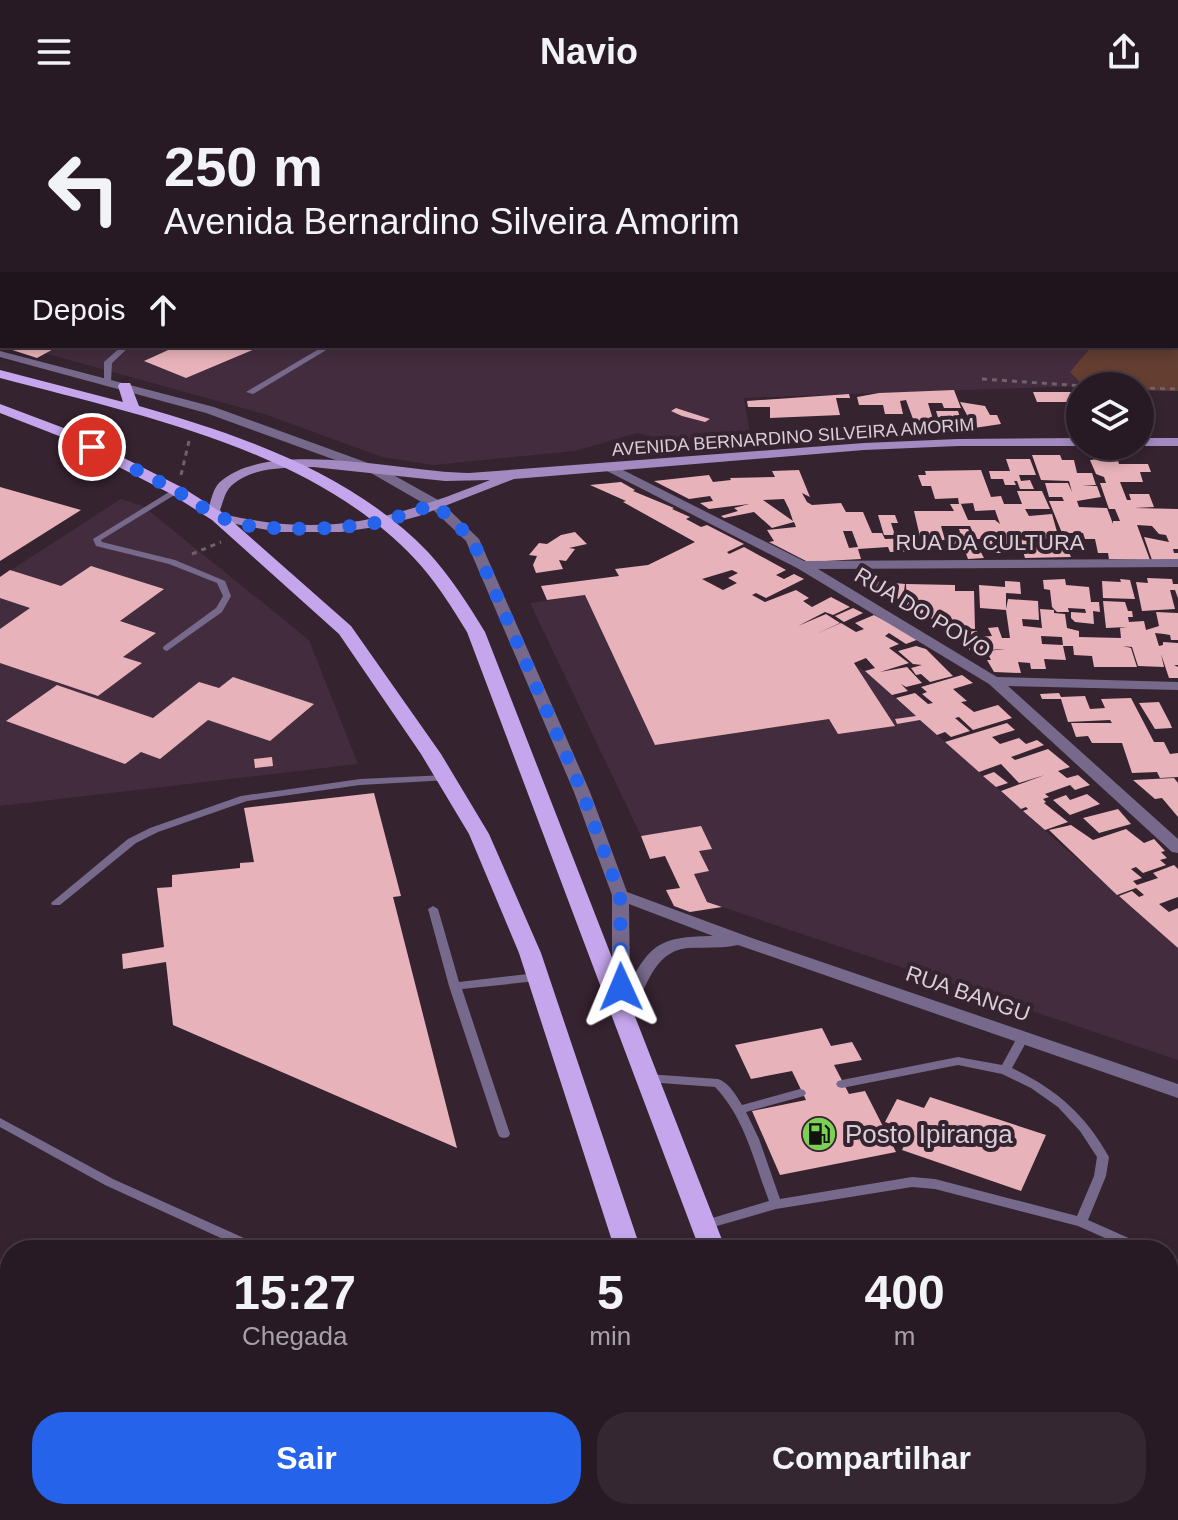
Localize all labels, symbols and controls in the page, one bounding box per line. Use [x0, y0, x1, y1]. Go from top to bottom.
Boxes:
icon: menu [32, 30, 76, 74]
icon: share [1102, 30, 1146, 74]
text: Navio [540, 31, 638, 72]
text: 250 m [164, 135, 323, 198]
icon: left [32, 136, 136, 240]
text: Avenida Bernardino Silveira Amorim [164, 201, 740, 242]
icon: ahead [141, 288, 185, 332]
text: Depois [32, 293, 125, 326]
map controls [1066, 372, 1154, 460]
button: layers [1066, 372, 1154, 460]
pin [58, 413, 126, 481]
street label: AVENIDA BERNARDINO SILVEIRA AMORIM [611, 414, 975, 460]
icon: arrive [70, 425, 114, 469]
street label: RUA DA CULTURA [895, 530, 1085, 555]
street label: RUA DO POVO [850, 562, 995, 663]
position arrow [579, 945, 663, 1029]
street label: RUA BANGU [903, 961, 1033, 1026]
fuel station icon: Posto Ipiranga [800, 1115, 838, 1153]
place label: Posto Ipiranga [845, 1119, 1013, 1149]
text: 15:27 [233, 1266, 356, 1319]
text: 5 [597, 1266, 624, 1319]
text: 400 [865, 1266, 945, 1319]
text: Chegada [242, 1321, 347, 1351]
text: min [589, 1321, 631, 1351]
text: m [894, 1321, 915, 1351]
button: Sair [32, 1412, 581, 1504]
button: Compartilhar [597, 1412, 1146, 1504]

